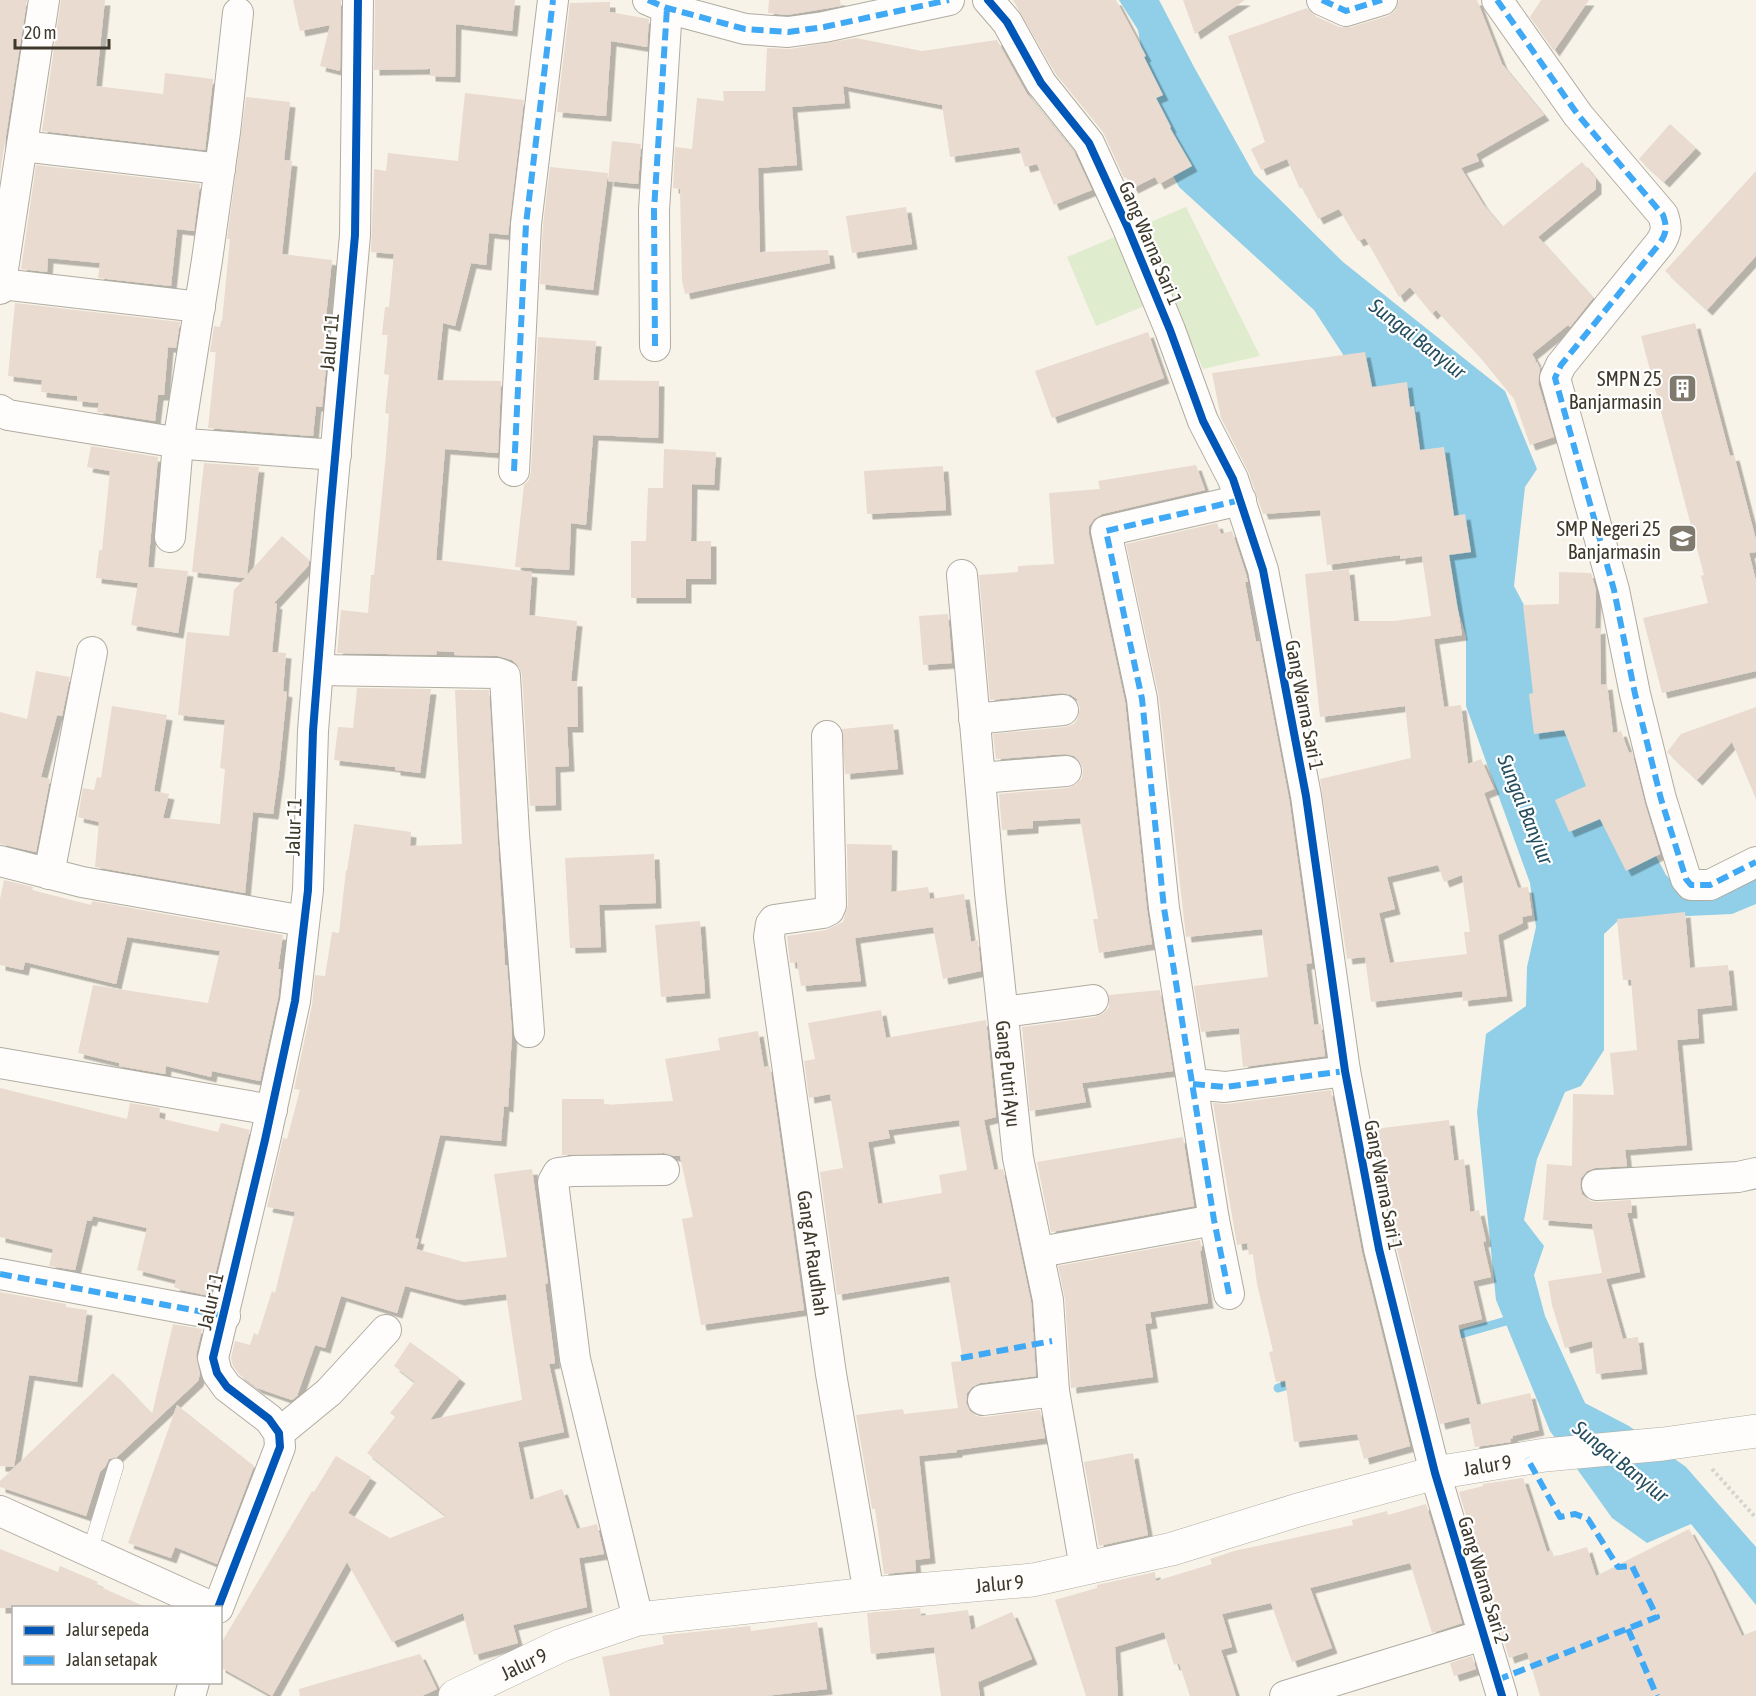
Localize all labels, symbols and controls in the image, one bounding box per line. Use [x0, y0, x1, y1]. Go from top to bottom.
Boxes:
scale bar [15, 12, 110, 50]
text: 20 m [24, 22, 56, 43]
street label: Gang Warna Sari 1 [1115, 178, 1187, 308]
water label: Sungai Banyiur [1364, 292, 1472, 384]
street label: Jalur 11 [315, 312, 343, 372]
place label: SMPN 25 Banjarmasin [1569, 367, 1662, 413]
building icon: SMPN 25 Banjarmasin [1667, 373, 1699, 405]
place label: SMP Negeri 25 Banjarmasin [1556, 517, 1661, 563]
school or university icon: SMP Negeri 25 Banjarmasin [1666, 523, 1698, 555]
street label: Gang Warna Sari 1 [1281, 638, 1329, 772]
water label: Sungai Banyiur [1493, 750, 1559, 868]
street label: Jalur 11 [280, 798, 306, 856]
street label: Gang Putri Ayu [992, 1019, 1026, 1128]
street label: Gang Warna Sari 1 [1360, 1118, 1408, 1252]
street label: Gang Ar Raudhah [794, 1189, 834, 1317]
street label: Jalur 11 [192, 1270, 228, 1332]
water label: Sungai Banyiur [1568, 1415, 1674, 1507]
street label: Jalur 9 [1461, 1449, 1513, 1480]
street label: Gang Warna Sari 2 [1454, 1513, 1514, 1647]
street label: Jalur 9 [974, 1569, 1025, 1596]
legend [12, 1606, 222, 1684]
text: Jalur sepeda [66, 1619, 149, 1640]
street label: Jalur 9 [497, 1642, 551, 1684]
text: Jalan setapak [66, 1649, 157, 1670]

